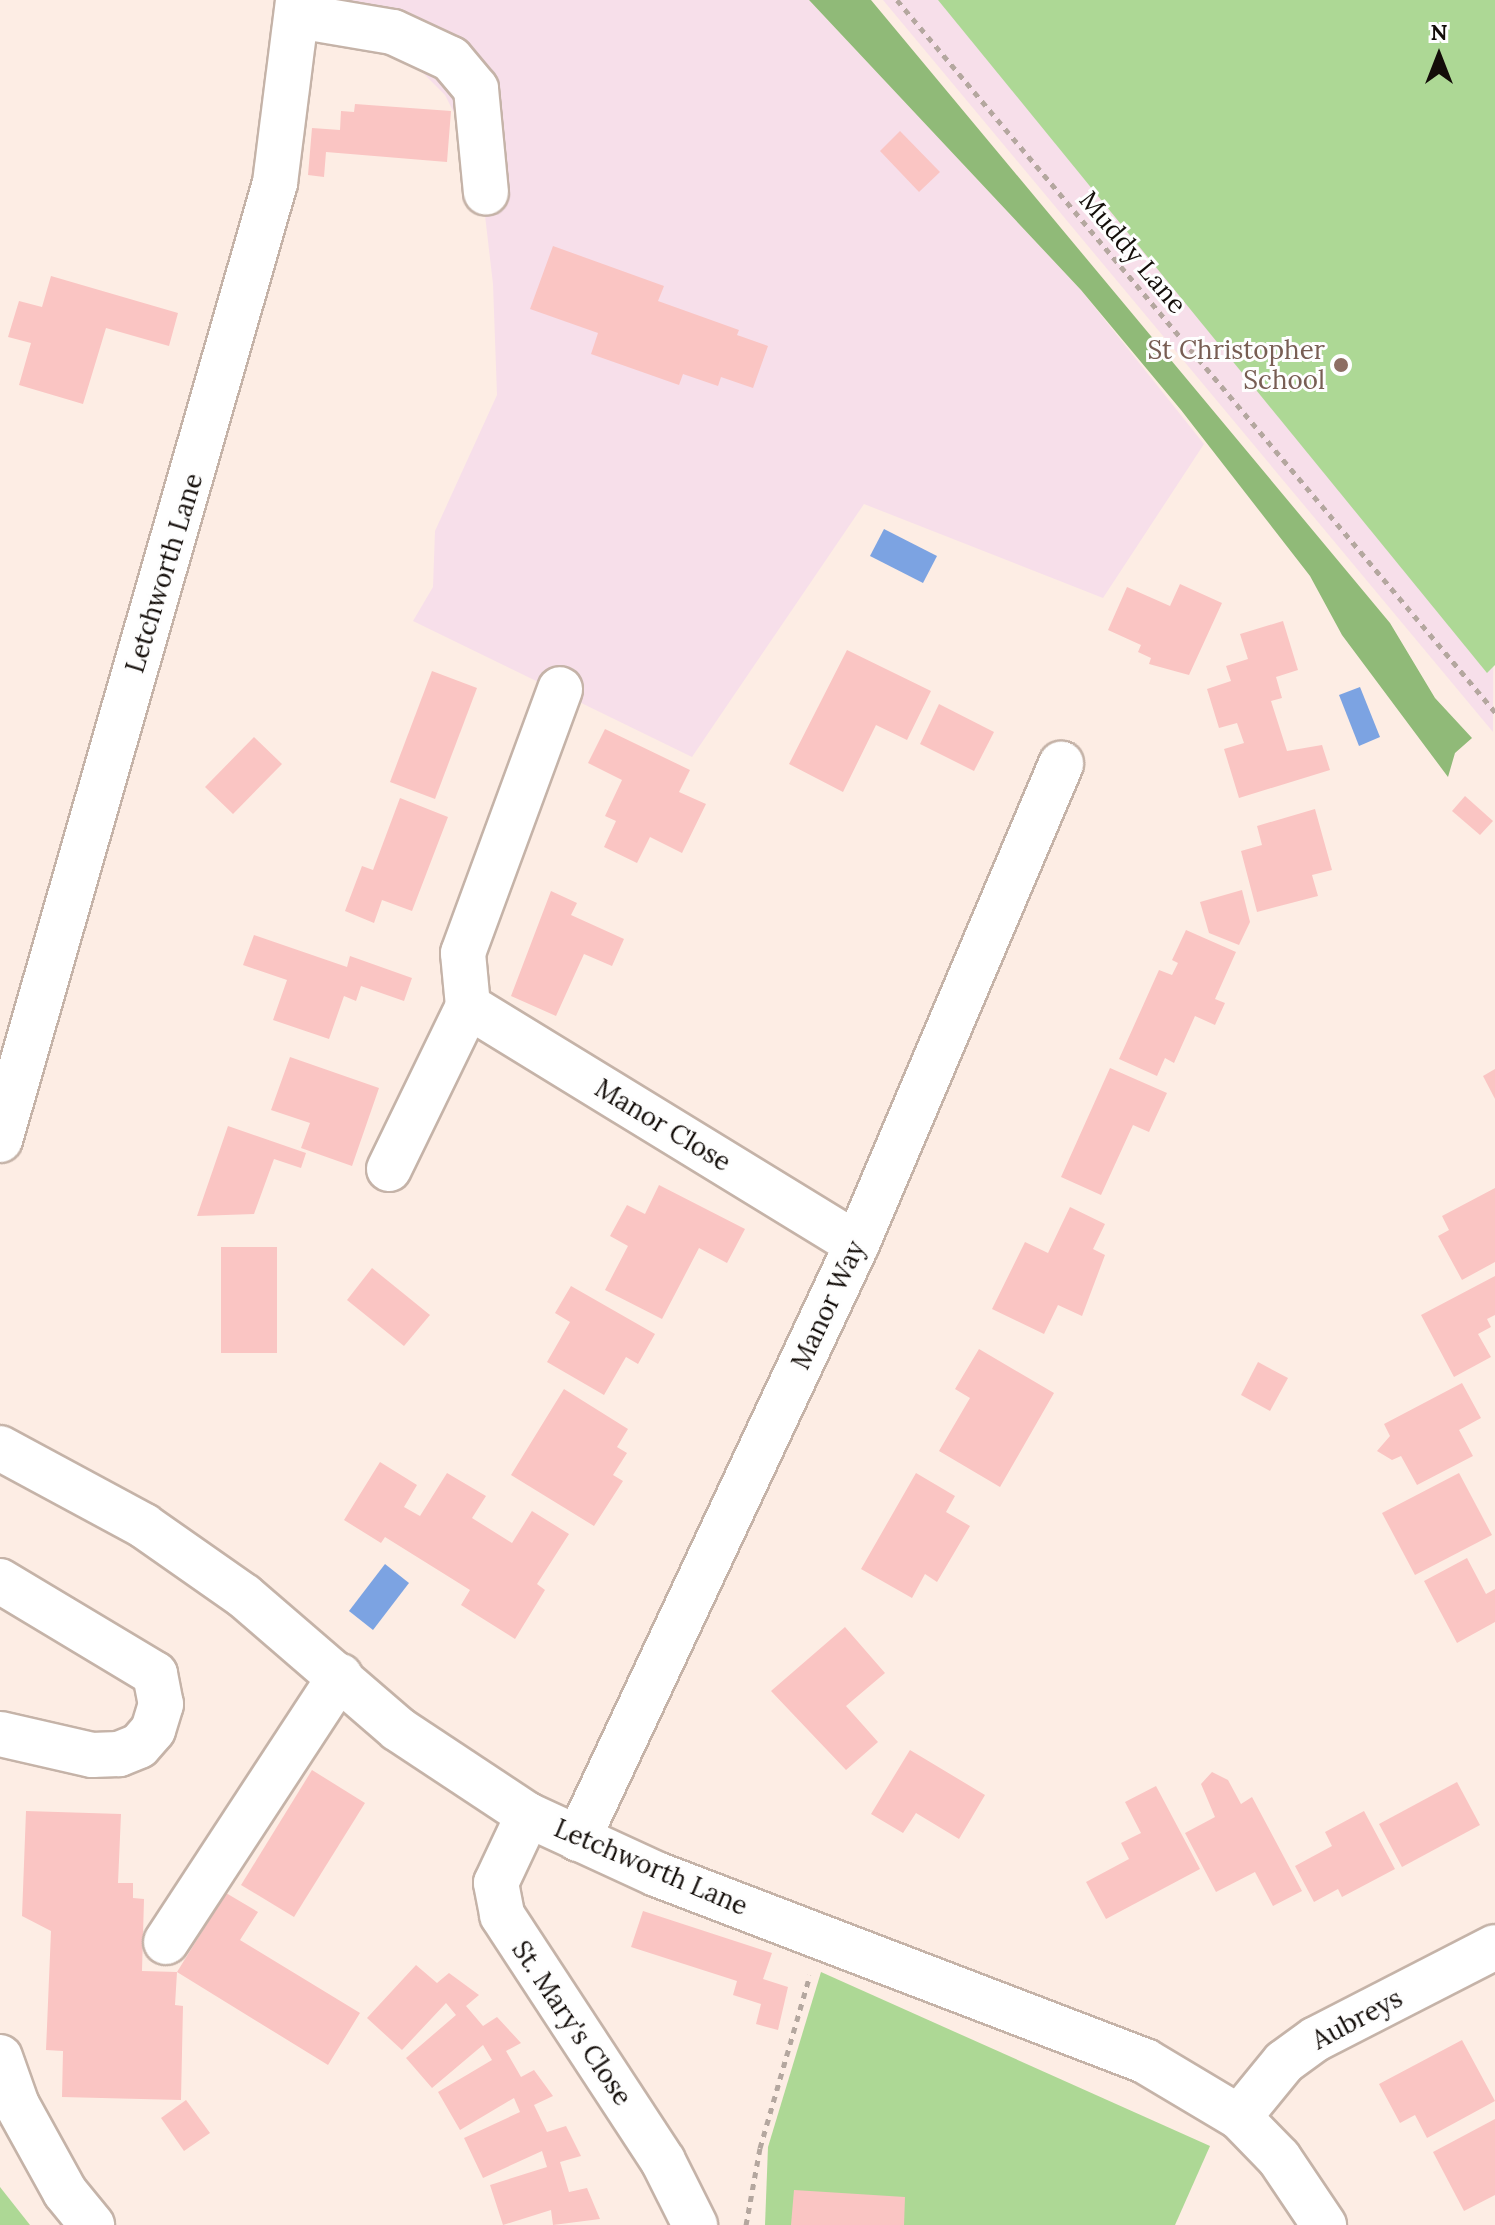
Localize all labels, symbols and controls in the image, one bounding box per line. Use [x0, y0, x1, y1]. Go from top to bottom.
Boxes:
north arrow [1399, 16, 1479, 96]
text: N [1430, 18, 1448, 46]
street label: Muddy Lane [1073, 185, 1193, 319]
place label: St Christopher School [1147, 334, 1325, 396]
marker: St Christopher School [1332, 356, 1350, 374]
street label: Letchworth Lane [119, 470, 209, 676]
street label: Manor Close [589, 1072, 737, 1178]
street label: Manor Way [785, 1236, 871, 1374]
street label: Letchworth Lane [550, 1812, 752, 1922]
street label: St. Mary's Close [506, 1935, 638, 2111]
street label: Aubreys [1307, 1982, 1407, 2056]

